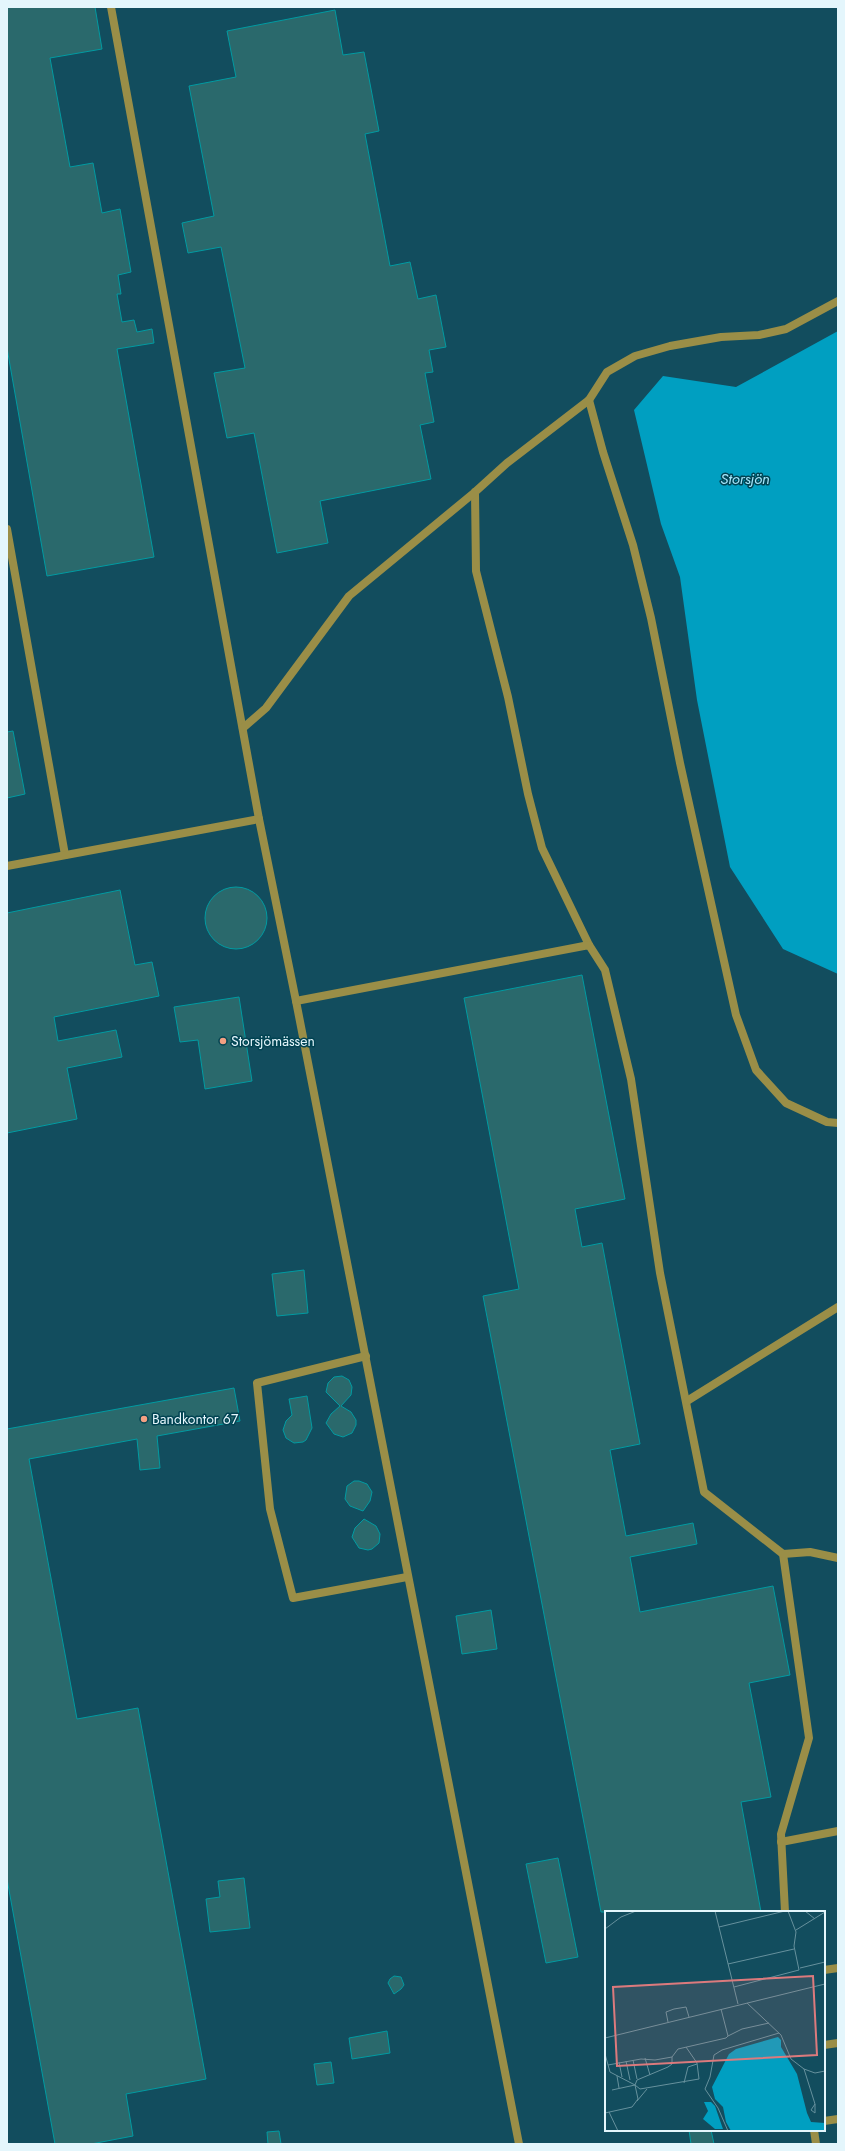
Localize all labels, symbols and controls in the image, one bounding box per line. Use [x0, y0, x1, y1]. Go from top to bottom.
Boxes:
water label: Storsjön [720, 468, 770, 490]
place label: Storsjömässen [231, 1031, 315, 1051]
marker: Storsjömässen [218, 1036, 228, 1046]
place label: Bandkontor 67 [152, 1409, 239, 1429]
marker: Bandkontor 67 [139, 1414, 149, 1424]
inset map [605, 1911, 825, 2131]

